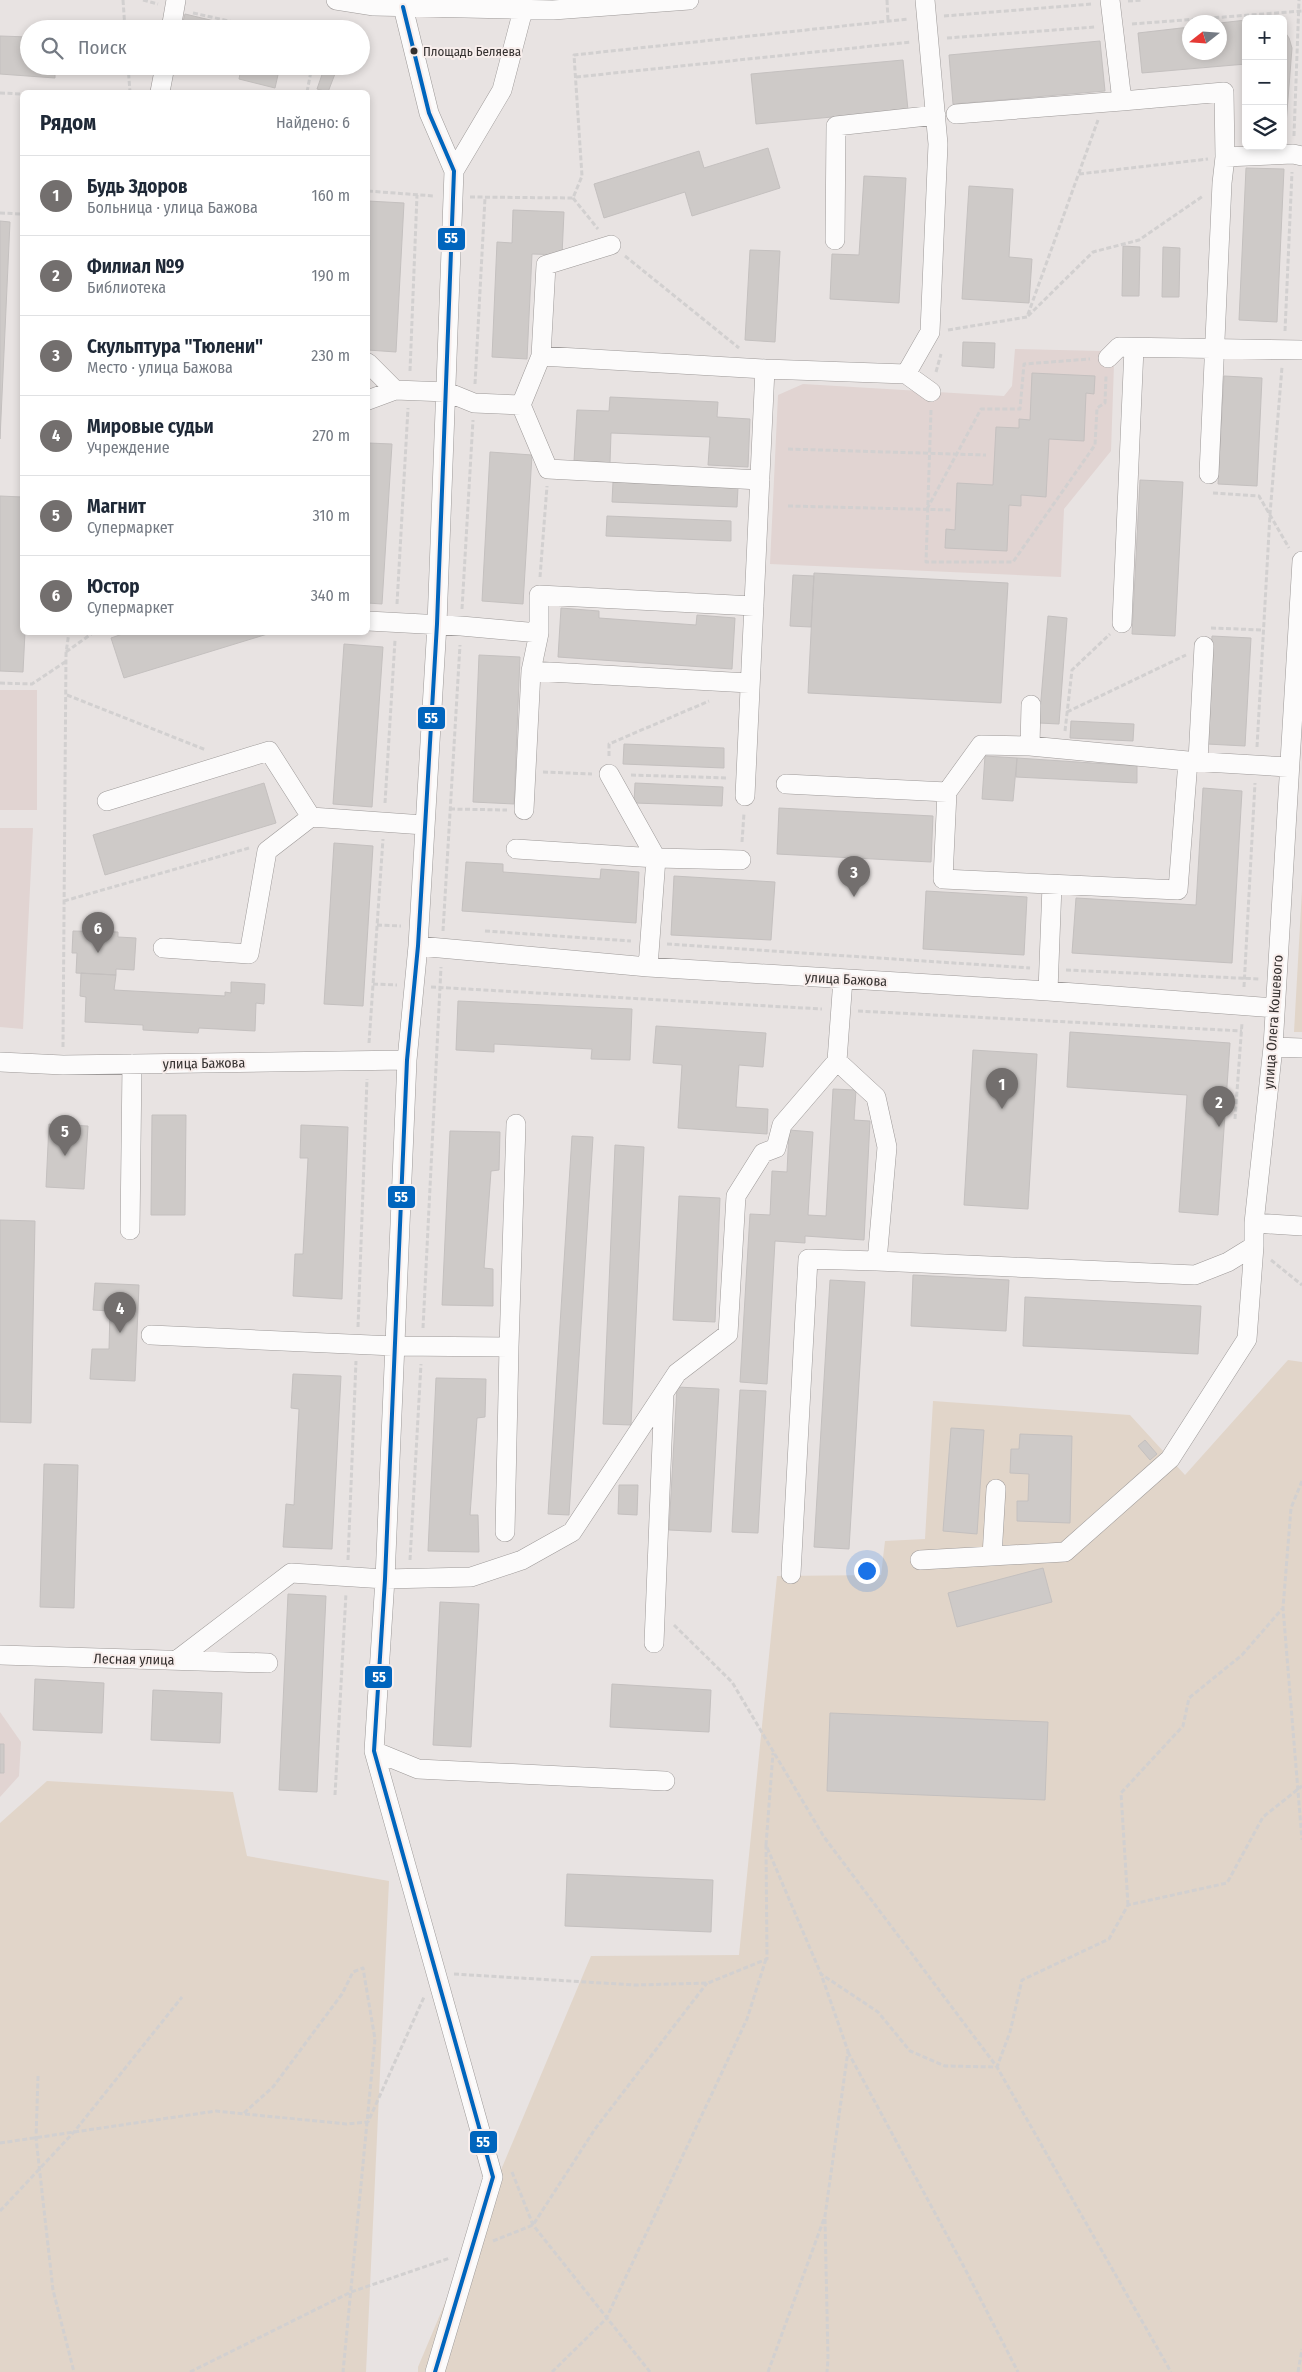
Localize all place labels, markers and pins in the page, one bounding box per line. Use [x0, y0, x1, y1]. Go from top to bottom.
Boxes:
place label: Площадь Беляева [423, 44, 521, 59]
marker: Площадь Беляева [409, 46, 419, 56]
pin: 3 [838, 856, 870, 897]
pin: 6 [82, 912, 114, 953]
pin: 1 [986, 1068, 1018, 1109]
pin: 2 [1203, 1086, 1235, 1127]
pin: 5 [49, 1115, 81, 1156]
pin: 4 [104, 1292, 136, 1333]

